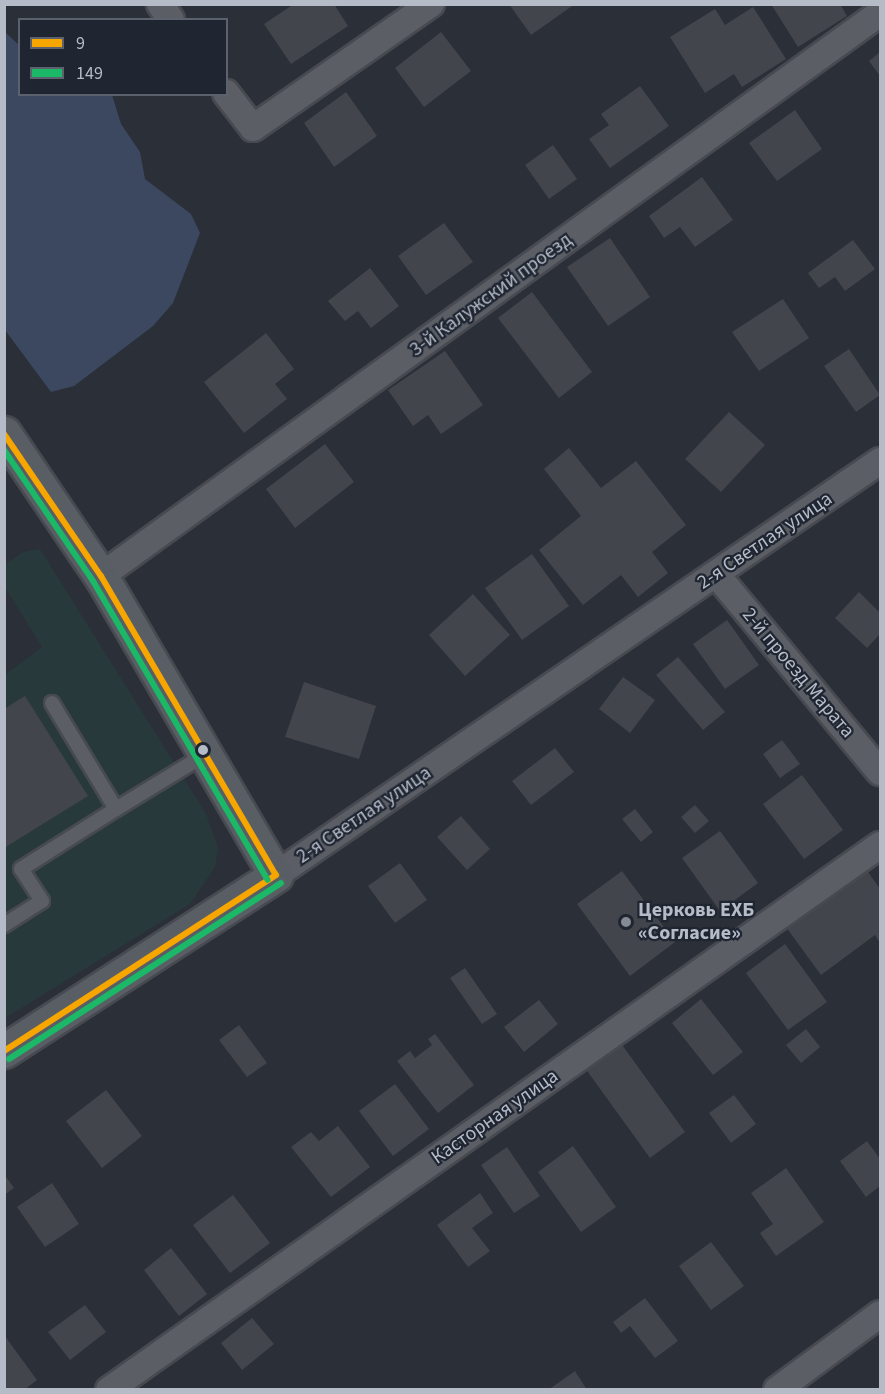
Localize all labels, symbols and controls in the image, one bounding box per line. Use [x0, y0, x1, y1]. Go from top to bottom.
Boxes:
legend [18, 18, 228, 96]
text: 9 [76, 31, 85, 56]
text: 149 [76, 61, 103, 86]
street label: 3-й Калужский проезд [405, 228, 577, 362]
street label: 2-я Светлая улица [693, 487, 837, 595]
street label: 2-й проезд Марата [737, 603, 859, 743]
unlabelled marker [197, 744, 209, 756]
street label: 2-я Светлая улица [292, 761, 436, 869]
place label: Церковь ЕХБ «Согласие» [638, 898, 754, 945]
marker: Церковь ЕХБ «Согласие» [619, 915, 633, 929]
street label: Касторная улица [427, 1064, 563, 1170]

